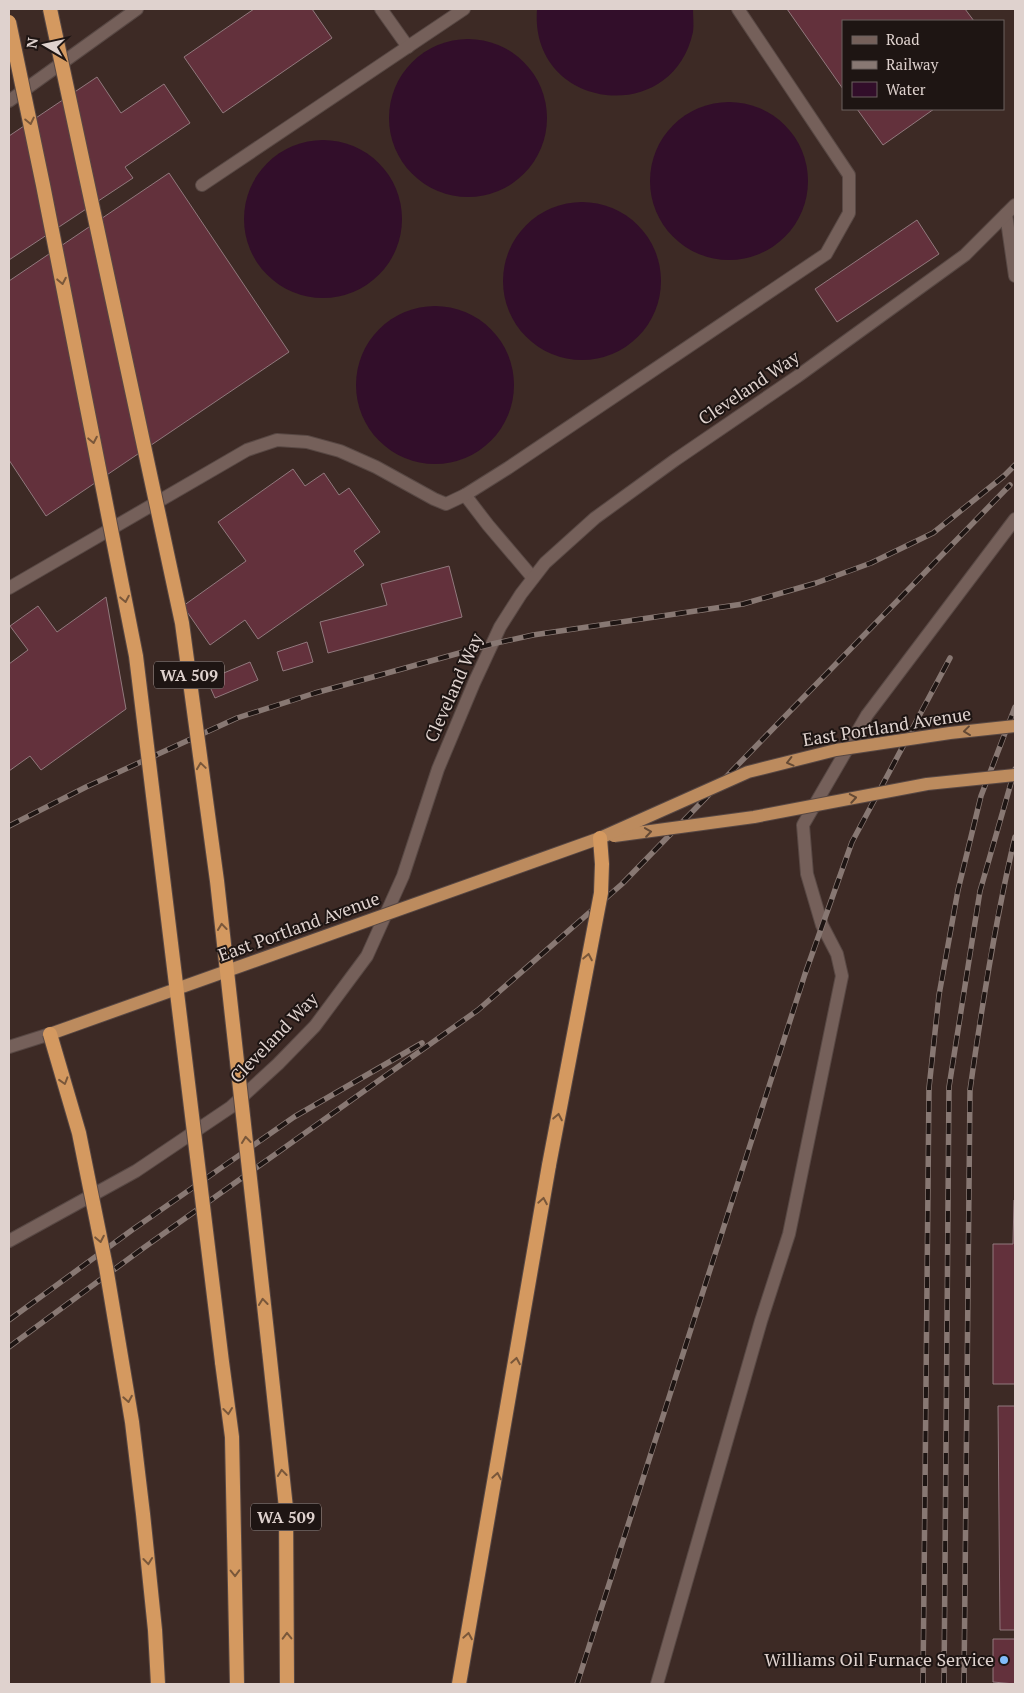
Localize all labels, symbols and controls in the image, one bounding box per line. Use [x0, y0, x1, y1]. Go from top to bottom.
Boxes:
north arrow [20, 20, 70, 70]
legend [842, 20, 1004, 110]
text: Road [886, 29, 919, 49]
text: N [21, 36, 42, 50]
text: Railway [886, 54, 939, 74]
text: Water [886, 79, 926, 99]
one-way arrow [24, 117, 34, 126]
one-way arrow [56, 276, 67, 285]
street label: Cleveland Way [693, 344, 804, 430]
one-way arrow [88, 436, 98, 444]
one-way arrow [119, 595, 130, 604]
street label: Cleveland Way [418, 628, 488, 746]
road number: WA 509 [154, 662, 224, 688]
street label: East Portland Avenue [801, 701, 973, 751]
one-way arrow [962, 725, 970, 736]
one-way arrow [785, 756, 794, 767]
one-way arrow [196, 761, 207, 769]
one-way arrow [849, 793, 858, 803]
one-way arrow [644, 827, 652, 838]
street label: East Portland Avenue [215, 886, 383, 966]
one-way arrow [217, 922, 228, 930]
one-way arrow [583, 953, 593, 961]
street label: Cleveland Way [224, 986, 323, 1088]
one-way arrow [58, 1076, 68, 1085]
one-way arrow [553, 1112, 563, 1121]
one-way arrow [241, 1136, 252, 1144]
one-way arrow [538, 1196, 548, 1205]
one-way arrow [95, 1235, 105, 1244]
one-way arrow [258, 1298, 269, 1306]
one-way arrow [511, 1357, 521, 1365]
one-way arrow [123, 1395, 133, 1404]
one-way arrow [223, 1406, 233, 1415]
one-way arrow [277, 1469, 288, 1477]
one-way arrow [491, 1472, 501, 1481]
road number: WA 509 [251, 1504, 321, 1530]
one-way arrow [142, 1557, 153, 1565]
one-way arrow [230, 1570, 240, 1577]
one-way arrow [282, 1631, 292, 1639]
one-way arrow [463, 1632, 473, 1641]
place label: Williams Oil Furnace Service [764, 1647, 994, 1671]
marker: Williams Oil Furnace Service [998, 1654, 1010, 1666]

